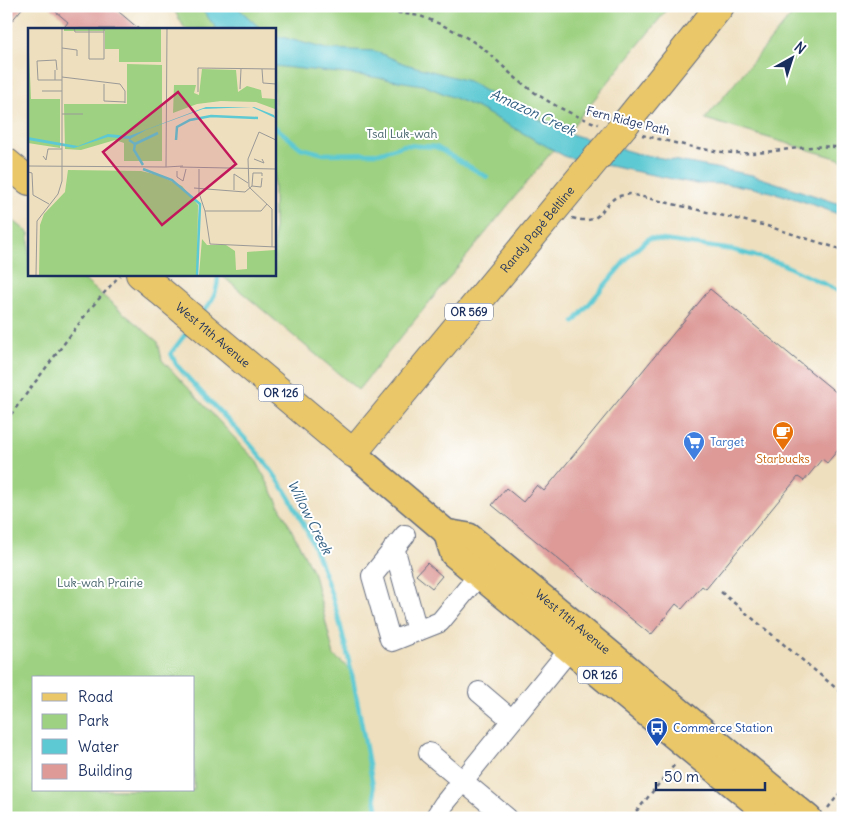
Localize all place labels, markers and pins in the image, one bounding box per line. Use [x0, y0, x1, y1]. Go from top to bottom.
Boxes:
cafe icon: Starbucks [771, 420, 795, 451]
supermarket icon: Target [682, 430, 706, 461]
place label: Target [710, 434, 744, 449]
place label: Starbucks [756, 451, 810, 466]
bus stop icon: Commerce Station [645, 716, 669, 747]
place label: Commerce Station [673, 720, 773, 735]

